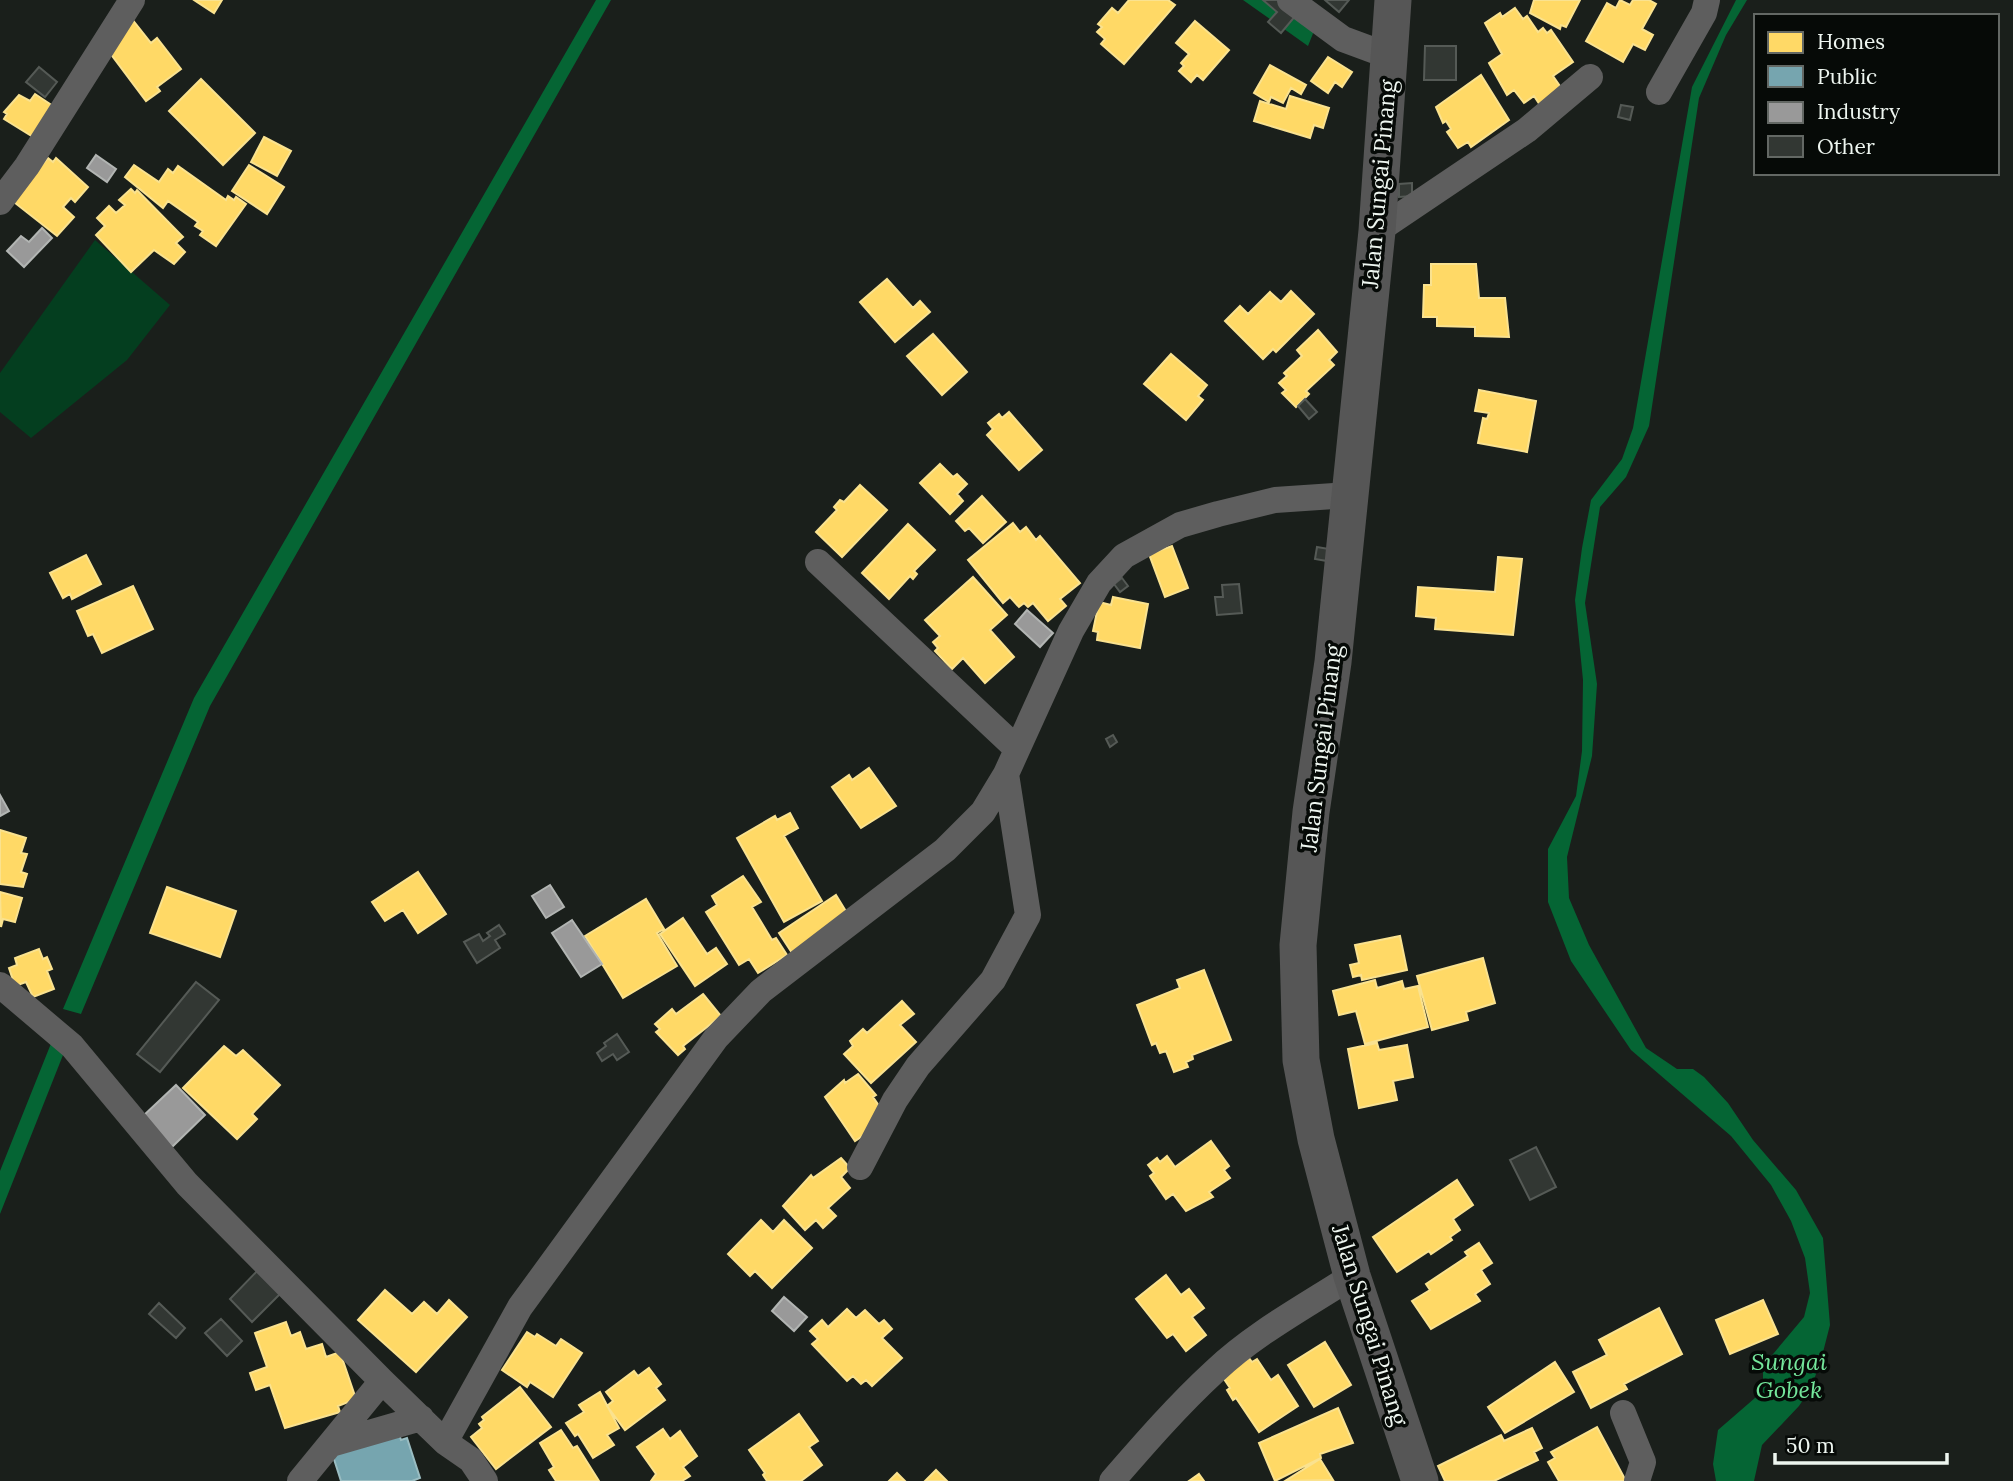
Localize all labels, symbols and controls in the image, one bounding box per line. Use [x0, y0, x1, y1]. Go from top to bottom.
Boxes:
legend [1754, 14, 1999, 175]
text: Homes [1817, 28, 1885, 55]
text: Public [1817, 63, 1877, 90]
street label: Jalan Sungai Pinang [1355, 77, 1402, 290]
text: Industry [1817, 98, 1900, 125]
text: Other [1817, 133, 1875, 160]
street label: Jalan Sungai Pinang [1293, 641, 1348, 854]
street label: Jalan Sungai Pinang [1326, 1220, 1415, 1430]
water label: Sungai Gobek [1751, 1346, 1827, 1405]
scale bar [1775, 1422, 1946, 1466]
text: 50 m [1786, 1432, 1835, 1459]

